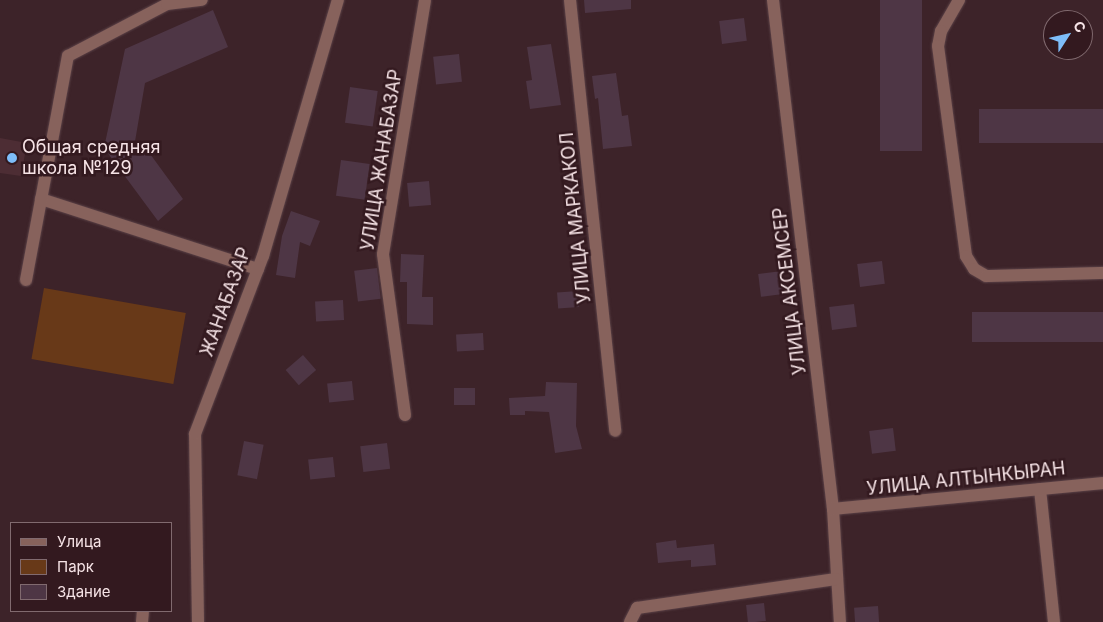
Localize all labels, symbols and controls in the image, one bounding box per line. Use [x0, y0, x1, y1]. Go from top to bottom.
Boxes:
north arrow [1043, 10, 1093, 60]
text: С [1070, 18, 1090, 36]
street label: УЛИЦА ЖАНАБАЗАР [357, 68, 407, 252]
street label: УЛИЦА МАРКАКОЛ [556, 131, 596, 305]
place label: Общая средняя школа №129 [22, 137, 160, 180]
marker: Общая средняя школа №129 [6, 152, 18, 164]
street label: УЛИЦА АКСЕМСЕР [769, 206, 811, 376]
street label: ЖАНАБАЗАР [196, 244, 256, 360]
street label: УЛИЦА АЛТЫНКЫРАН [866, 458, 1066, 500]
legend [10, 522, 172, 612]
text: Улица [57, 532, 101, 551]
text: Парк [57, 557, 94, 576]
text: Здание [57, 582, 111, 601]

